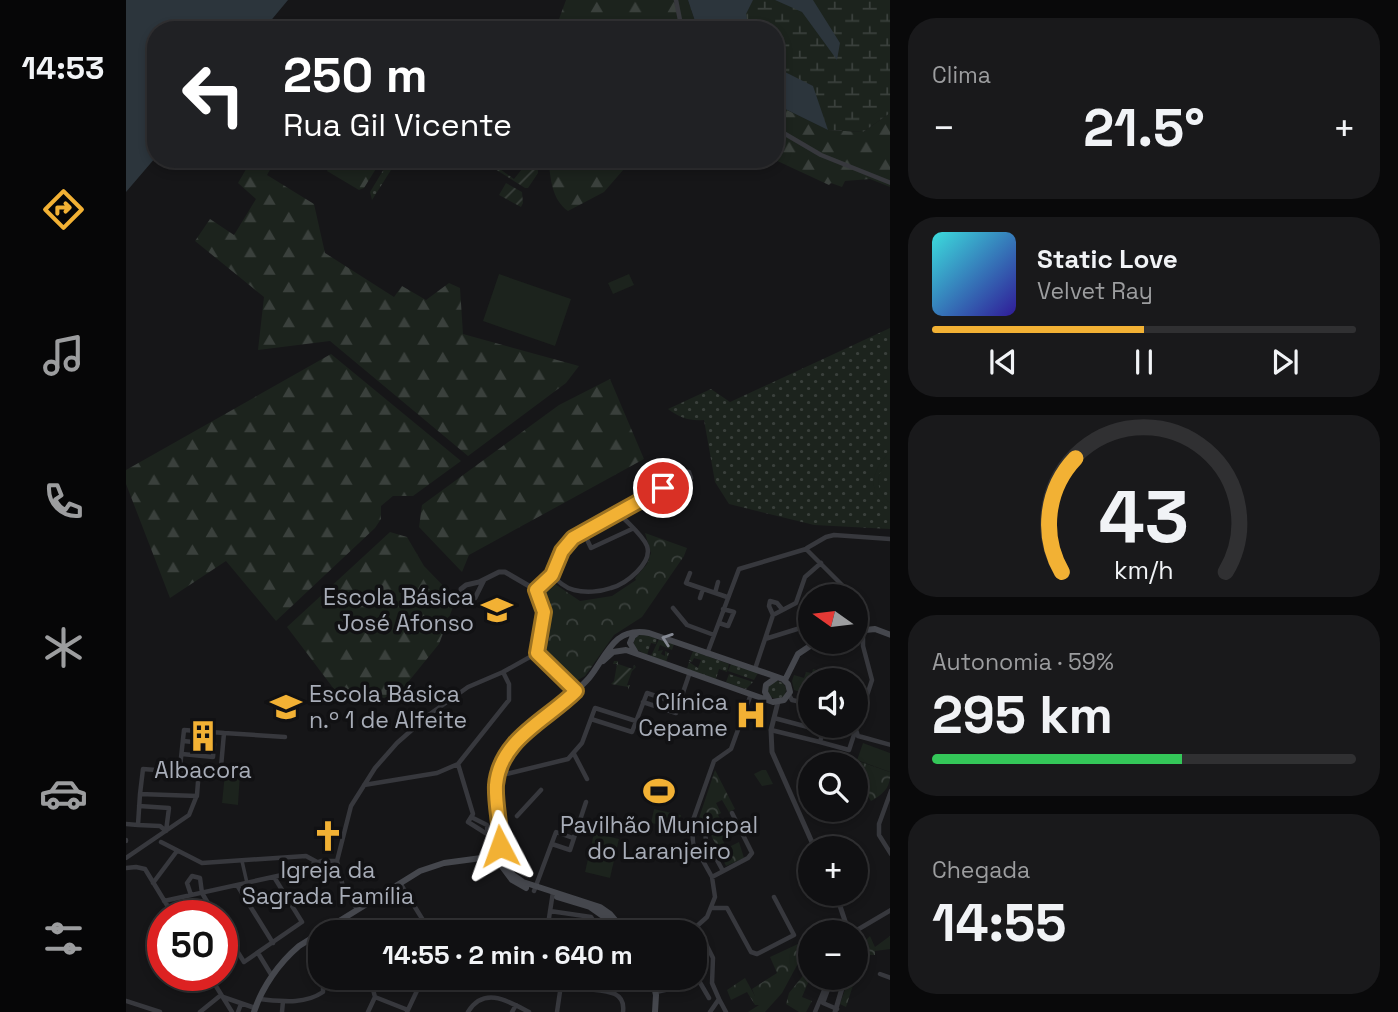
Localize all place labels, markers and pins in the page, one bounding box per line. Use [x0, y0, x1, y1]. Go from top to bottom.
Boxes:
pin [633, 458, 693, 518]
place label: Escola Básica José Afonso [323, 582, 474, 638]
school or university icon: Escola Básica José Afonso [480, 593, 514, 627]
place label: Escola Básica n.º 1 de Alfeite [309, 679, 467, 735]
place label: Clínica Cepame [638, 687, 728, 743]
school or university icon: Escola Básica n.º 1 de Alfeite [269, 690, 303, 724]
hospital icon: Clínica Cepame [734, 698, 768, 732]
building icon: Albacora [186, 719, 220, 753]
place label: Albacora [154, 755, 252, 785]
sports icon: Pavilhão Municpal do Laranjeiro [642, 774, 676, 808]
place label: Pavilhão Municpal do Laranjeiro [560, 810, 758, 866]
church icon: Igreja da Sagrada Família [311, 819, 345, 853]
place label: Igreja da Sagrada Família [242, 855, 414, 911]

